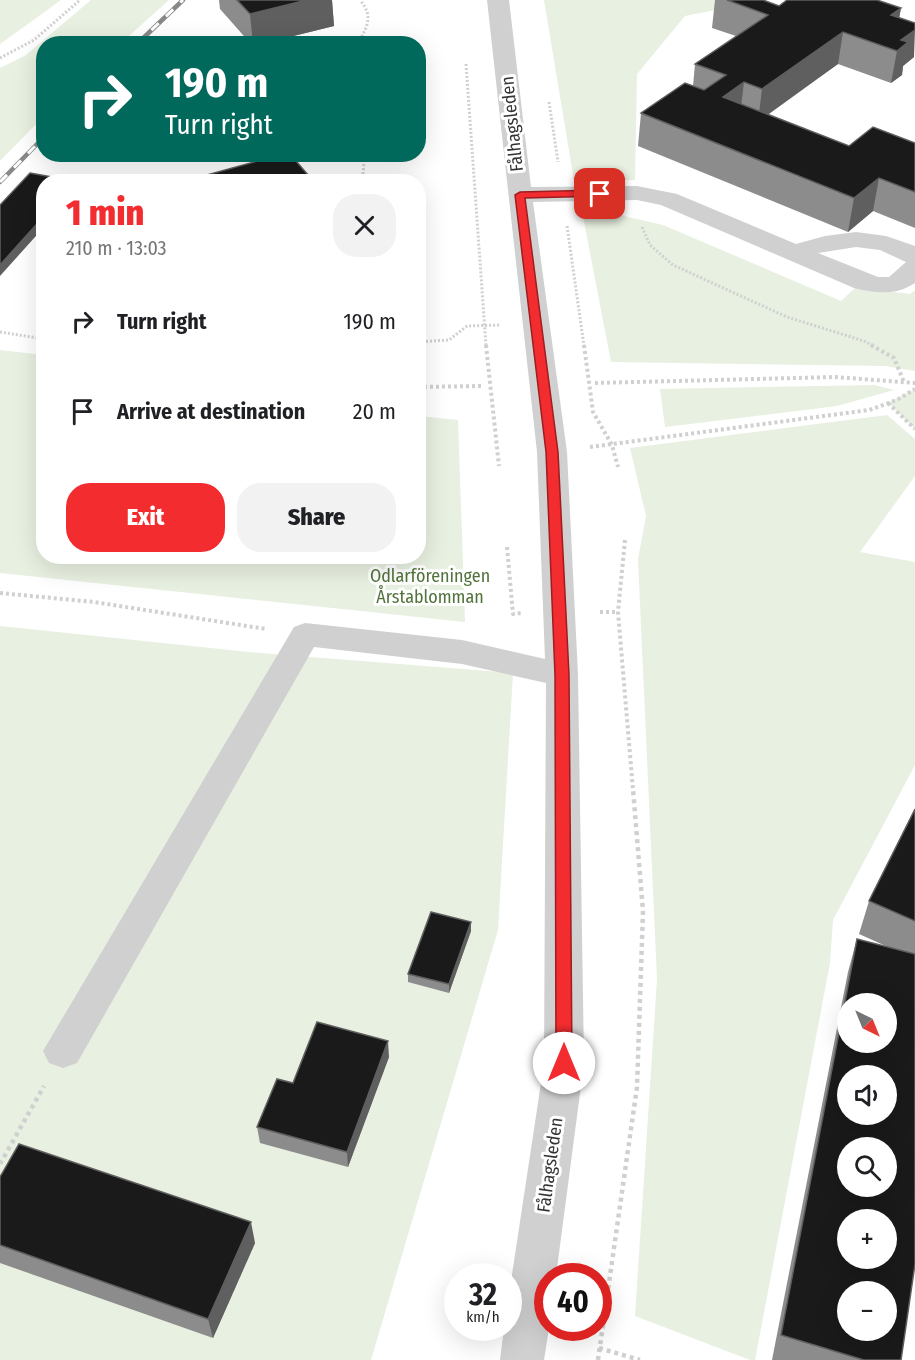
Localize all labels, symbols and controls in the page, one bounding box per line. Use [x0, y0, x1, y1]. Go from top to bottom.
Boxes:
text: 190 m [165, 58, 268, 108]
icon: right [66, 60, 144, 138]
street label: Fålhagsleden [496, 75, 528, 173]
text: Turn right [165, 109, 273, 141]
pin [574, 168, 625, 219]
icon: arrive [583, 177, 616, 210]
text: 1 min [66, 191, 144, 235]
button: close [333, 194, 396, 257]
text: 210 m · 13:03 [66, 236, 167, 260]
icon: right [66, 305, 99, 338]
text: Turn right [117, 308, 206, 335]
text: 190 m [343, 308, 396, 335]
icon: arrive [66, 395, 99, 428]
text: Arrive at destination [117, 398, 305, 425]
text: 20 m [353, 398, 396, 425]
button: Exit [66, 483, 225, 552]
button: Share [237, 483, 396, 552]
park label: Odlarföreningen Årstablomman [370, 565, 490, 608]
north arrow [837, 993, 897, 1053]
map controls [837, 993, 897, 1341]
position arrow [532, 1031, 596, 1095]
button: sound [837, 1065, 897, 1125]
street label: Fålhagsleden [532, 1116, 568, 1214]
button: search [837, 1137, 897, 1197]
button: + [837, 1209, 897, 1269]
speed limit sign: 40 [534, 1263, 612, 1341]
text: 32 [469, 1277, 497, 1313]
button: − [837, 1281, 897, 1341]
text: km/h [466, 1308, 500, 1326]

